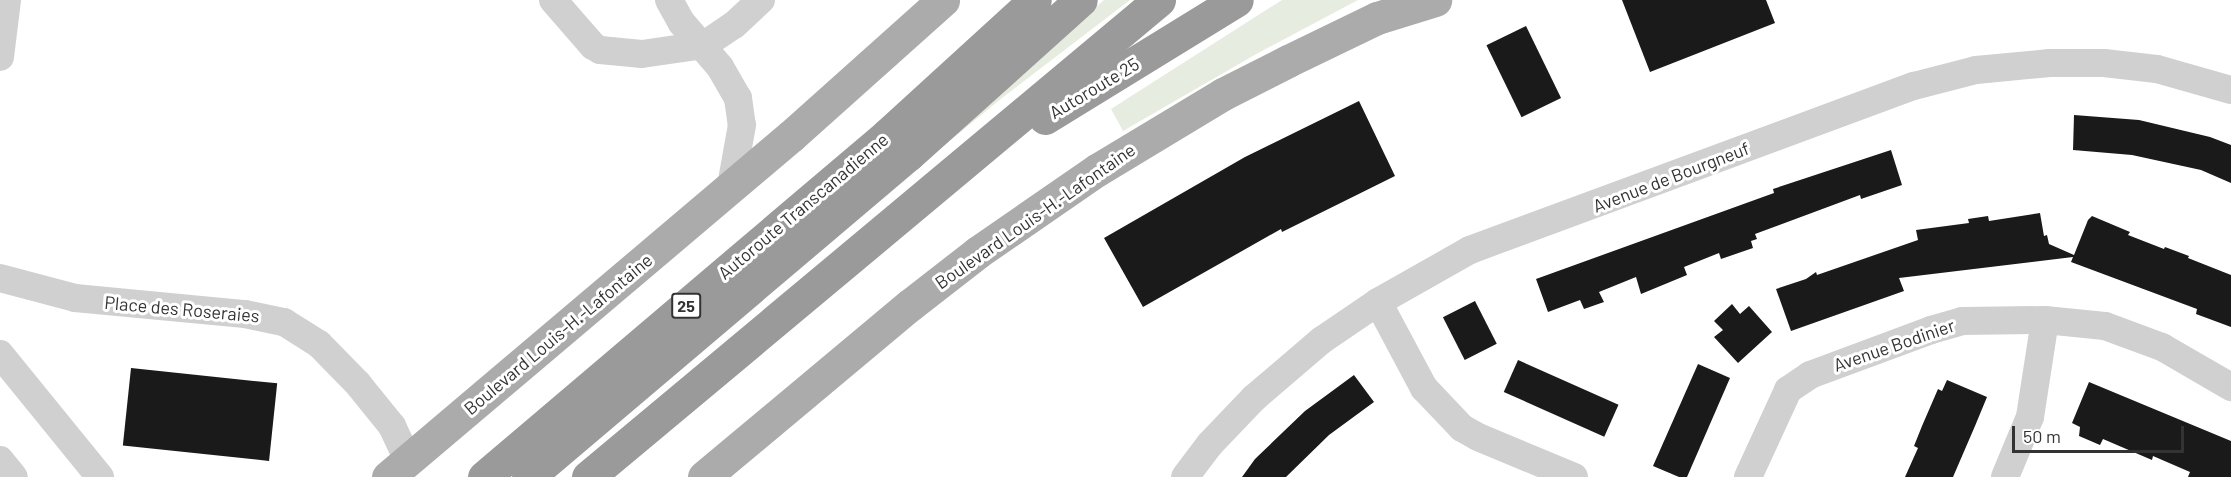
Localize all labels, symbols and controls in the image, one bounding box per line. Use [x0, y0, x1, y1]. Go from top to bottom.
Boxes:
street label: Autoroute 25 [1045, 53, 1143, 123]
street label: Autoroute Transcanadienne [713, 128, 893, 284]
street label: Avenue de Bourgneuf [1590, 137, 1752, 217]
street label: Boulevard Louis-H.-Lafontaine [931, 139, 1139, 293]
street label: Boulevard Louis-H.-Lafontaine [459, 249, 657, 419]
street label: Place des Roseraies [104, 291, 260, 327]
road number: 25 [671, 293, 701, 319]
street label: Avenue Bodinier [1831, 314, 1957, 376]
scale bar [2015, 414, 2188, 452]
text: 50 m [2023, 425, 2061, 447]

